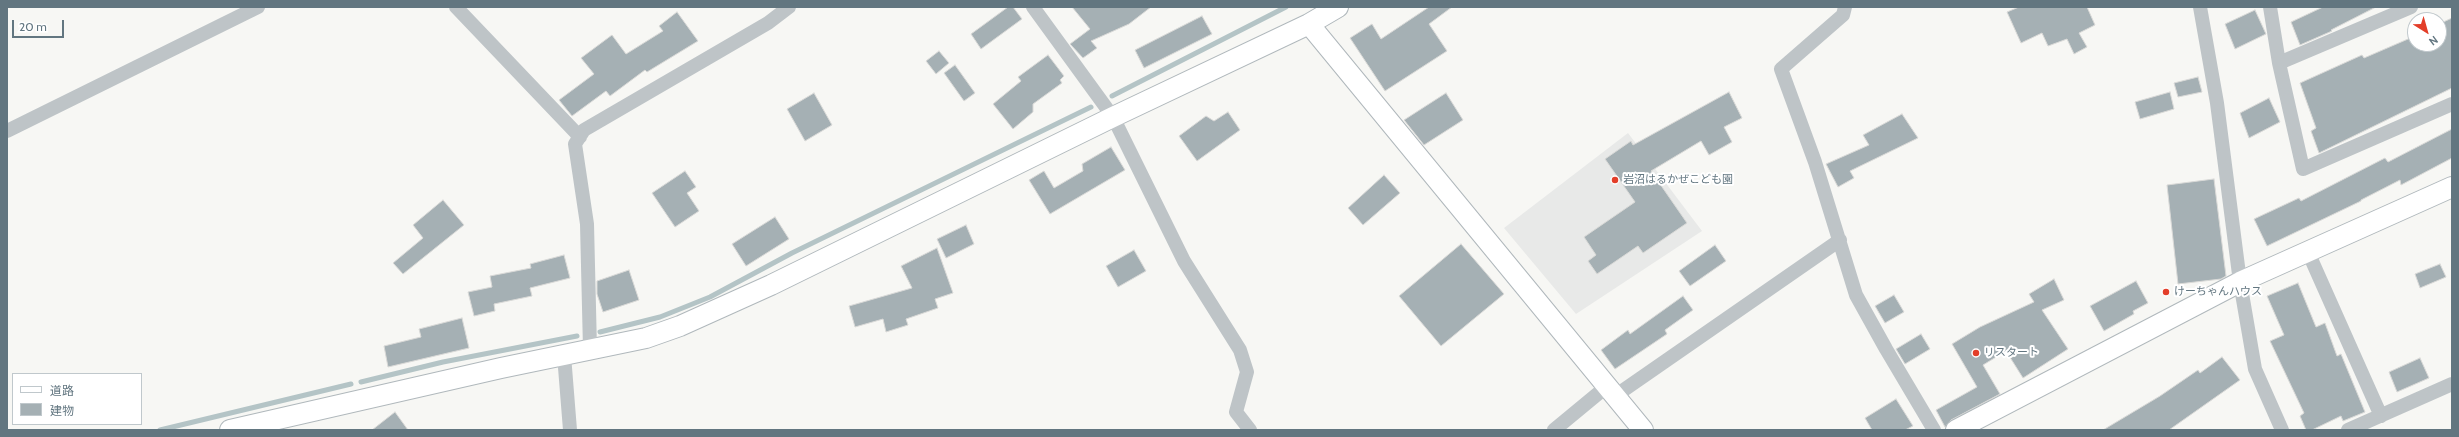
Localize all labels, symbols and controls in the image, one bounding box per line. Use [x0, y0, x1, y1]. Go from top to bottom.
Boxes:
scale bar [14, 12, 66, 38]
north arrow [2407, 12, 2447, 52]
text: 20 m [19, 19, 47, 34]
text: N [2426, 33, 2441, 49]
place label: 岩沼はるかぜこども園 [1623, 173, 1733, 187]
marker: 岩沼はるかぜこども園 [1610, 175, 1620, 185]
place label: けーちゃんハウス [2174, 285, 2262, 299]
marker: けーちゃんハウス [2161, 287, 2171, 297]
place label: リスタート [1984, 346, 2039, 360]
marker: リスタート [1971, 348, 1981, 358]
legend [12, 373, 142, 425]
text: 道路 [50, 383, 74, 398]
text: 建物 [50, 403, 74, 418]

